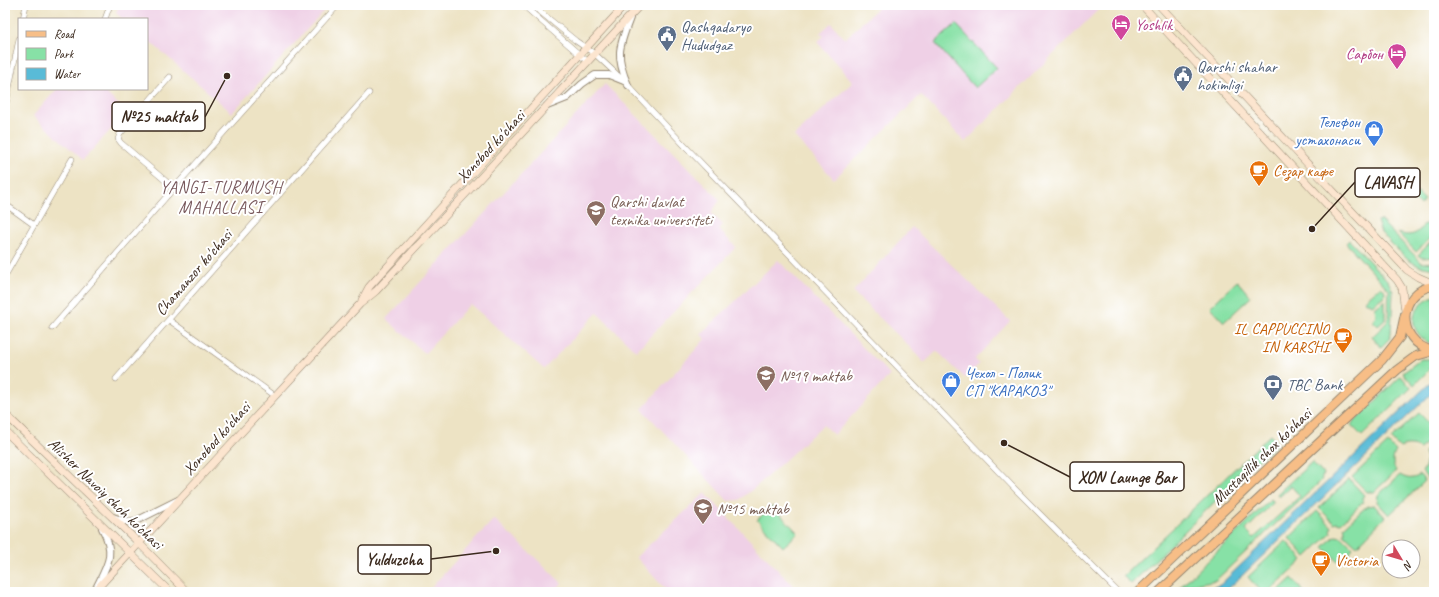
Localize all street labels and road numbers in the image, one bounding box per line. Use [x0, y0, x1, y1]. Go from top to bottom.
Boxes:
street label: Xonobod ko'chasi [452, 105, 531, 187]
street label: Chamanzor ko'chasi [151, 224, 238, 320]
street label: Xonobod ko'chasi [179, 397, 256, 479]
street label: Mustaqillik shox ko'chasi [1208, 403, 1317, 509]
street label: Alisher Navoiy shoh ko'chasi [44, 434, 168, 555]

